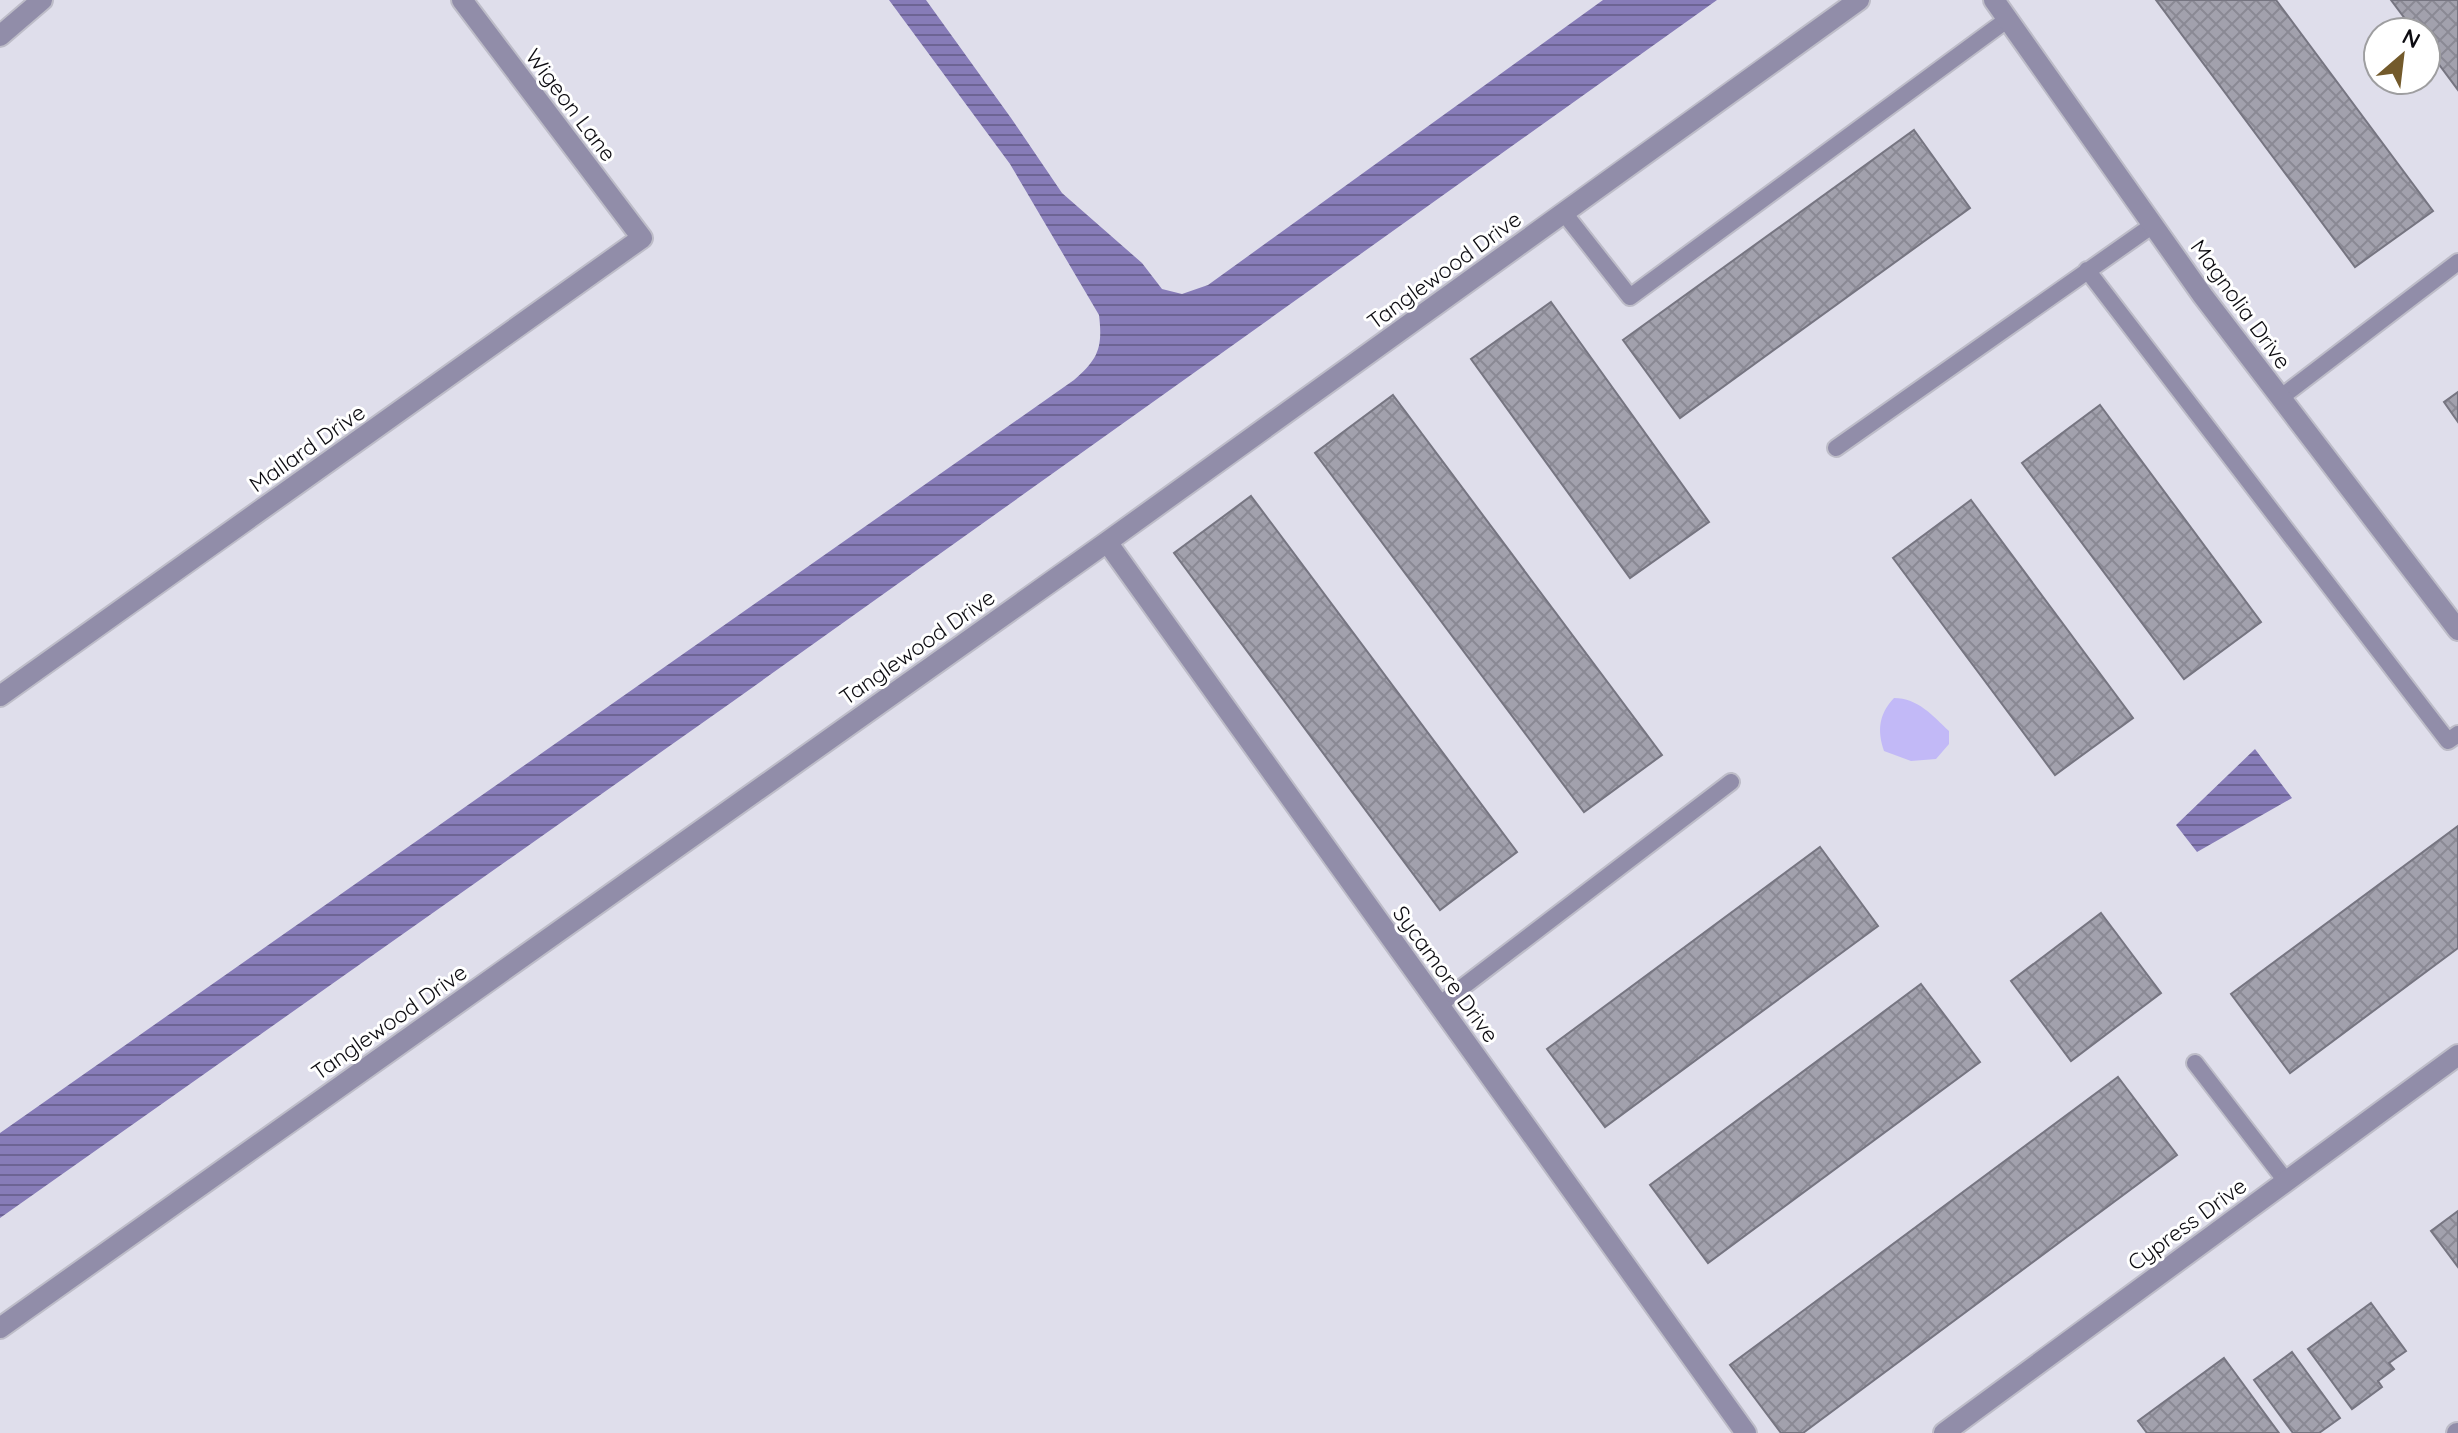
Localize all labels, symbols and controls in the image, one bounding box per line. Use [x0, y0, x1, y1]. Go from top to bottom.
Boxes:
north arrow [2362, 16, 2442, 96]
text: N [2398, 22, 2425, 54]
street label: Wigeon Lane [520, 43, 622, 167]
street label: Tanglewood Drive [1362, 205, 1526, 335]
street label: Magnolia Drive [2185, 234, 2297, 374]
street label: Mallard Drive [244, 398, 370, 498]
street label: Tanglewood Drive [834, 583, 1000, 711]
street label: Sycamore Drive [1387, 900, 1505, 1048]
street label: Tanglewood Drive [306, 958, 472, 1086]
street label: Cypress Drive [2122, 1171, 2252, 1277]

